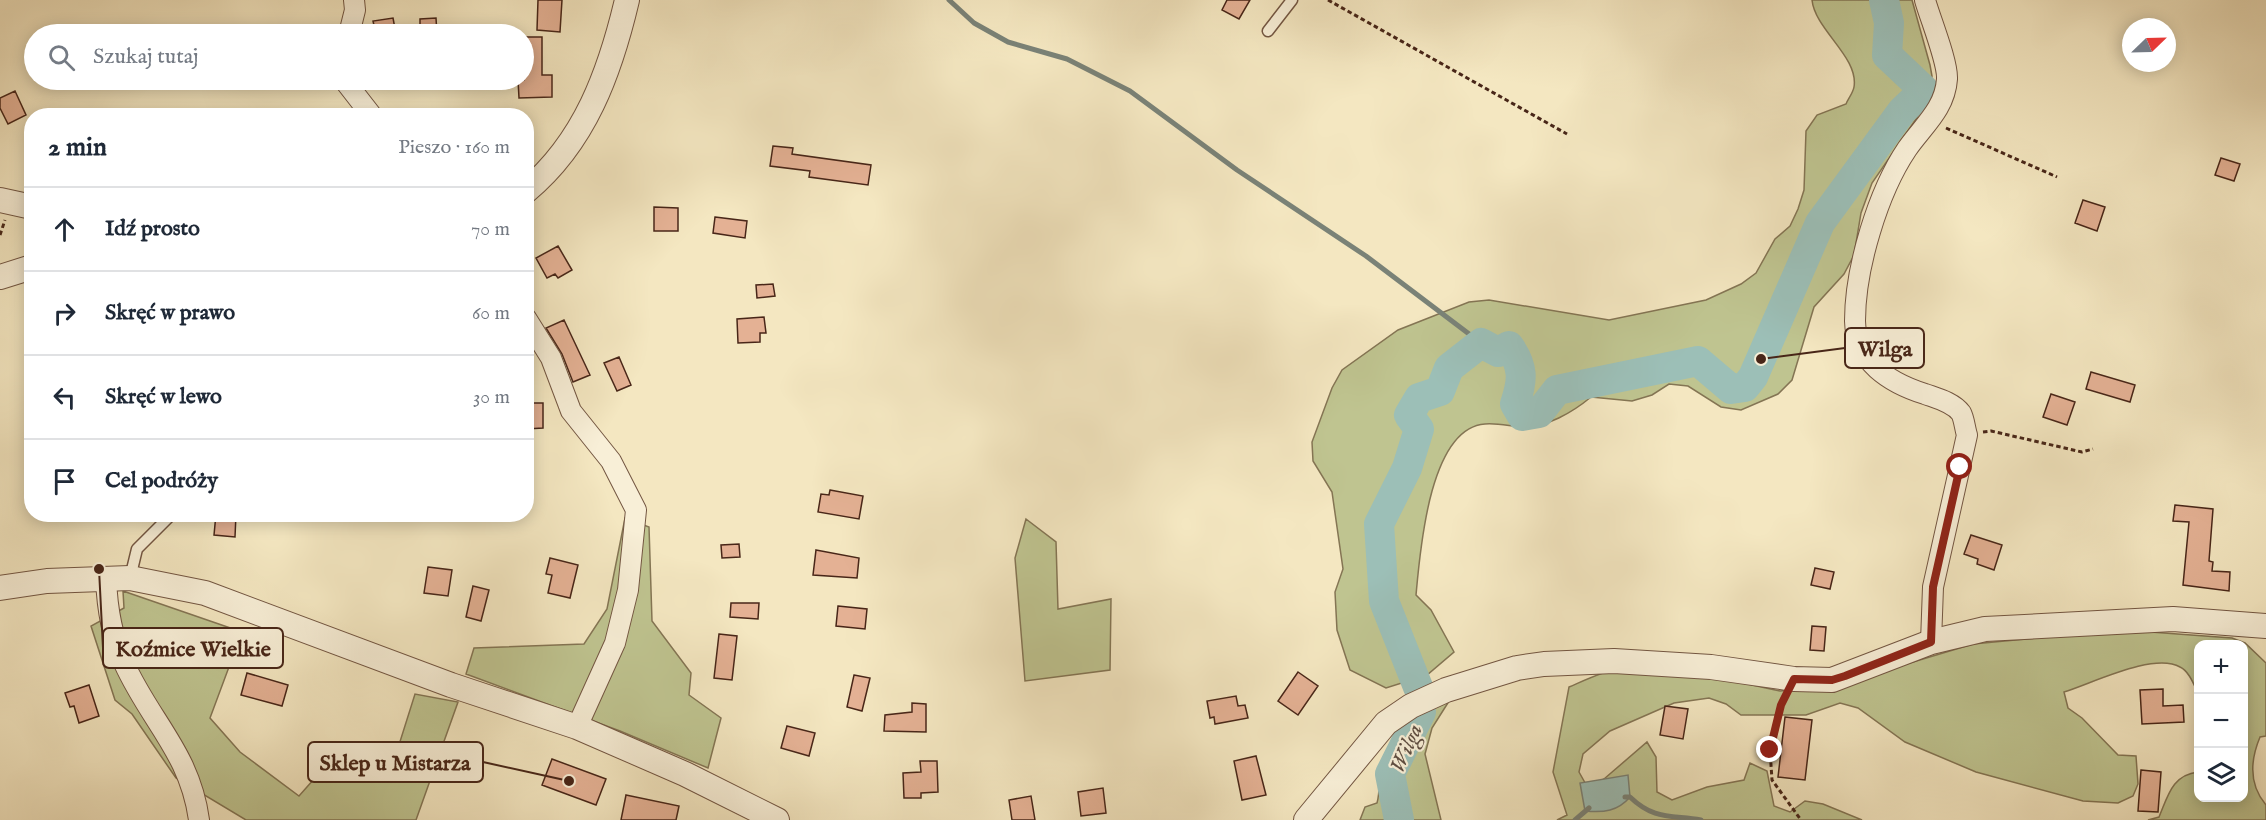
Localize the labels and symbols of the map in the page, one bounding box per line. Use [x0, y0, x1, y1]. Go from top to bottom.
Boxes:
north arrow [2122, 18, 2176, 72]
callout: Wilga [1845, 328, 1924, 368]
text: Wilga [1857, 336, 1913, 364]
route start [1946, 453, 1972, 479]
callout: Koźmice Wielkie [103, 628, 283, 668]
text: Koźmice Wielkie [115, 636, 271, 664]
water label: Wilga [1384, 720, 1430, 777]
route end [1756, 736, 1782, 762]
callout: Sklep u Mistarza [308, 742, 483, 782]
text: Sklep u Mistarza [319, 750, 471, 778]

